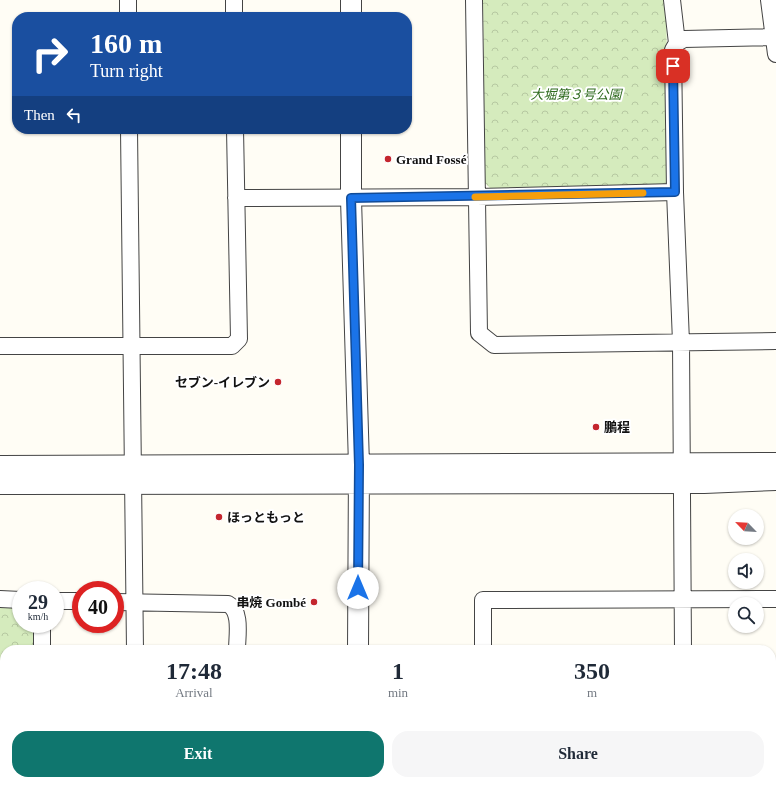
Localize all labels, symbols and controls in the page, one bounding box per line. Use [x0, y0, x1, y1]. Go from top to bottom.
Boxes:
icon: right [24, 28, 76, 80]
text: 160 m [90, 28, 162, 59]
pin [656, 49, 690, 83]
icon: arrive [662, 55, 684, 77]
text: Turn right [90, 61, 163, 81]
park label: 大堀第３号公園 [530, 87, 623, 102]
icon: left [63, 104, 85, 126]
text: Then [24, 107, 55, 123]
place label: Grand Fossé [396, 152, 467, 167]
marker: Grand Fossé [383, 154, 393, 164]
place label: セブン-イレブン [175, 375, 270, 390]
marker: セブン-イレブン [273, 377, 283, 387]
place label: 鵬程 [604, 420, 630, 435]
marker: 鵬程 [591, 422, 601, 432]
north arrow [728, 509, 764, 545]
map controls [728, 509, 764, 633]
place label: ほっともっと [227, 510, 305, 525]
marker: ほっともっと [214, 512, 224, 522]
button: sound [728, 553, 764, 589]
position arrow [337, 567, 379, 609]
speed limit sign: 40 [72, 581, 124, 633]
text: 29 [28, 591, 48, 613]
place label: 串焼 Gombé [236, 595, 306, 610]
marker: 串焼 Gombé [309, 597, 319, 607]
button: search [728, 597, 764, 633]
text: km/h [28, 611, 48, 622]
text: 17:48 [166, 658, 222, 684]
text: 1 [392, 658, 404, 684]
text: 350 [574, 658, 610, 684]
text: Arrival [175, 685, 213, 700]
text: min [388, 685, 408, 700]
text: m [587, 685, 597, 700]
button: Exit [12, 731, 384, 777]
button: Share [392, 731, 764, 777]

